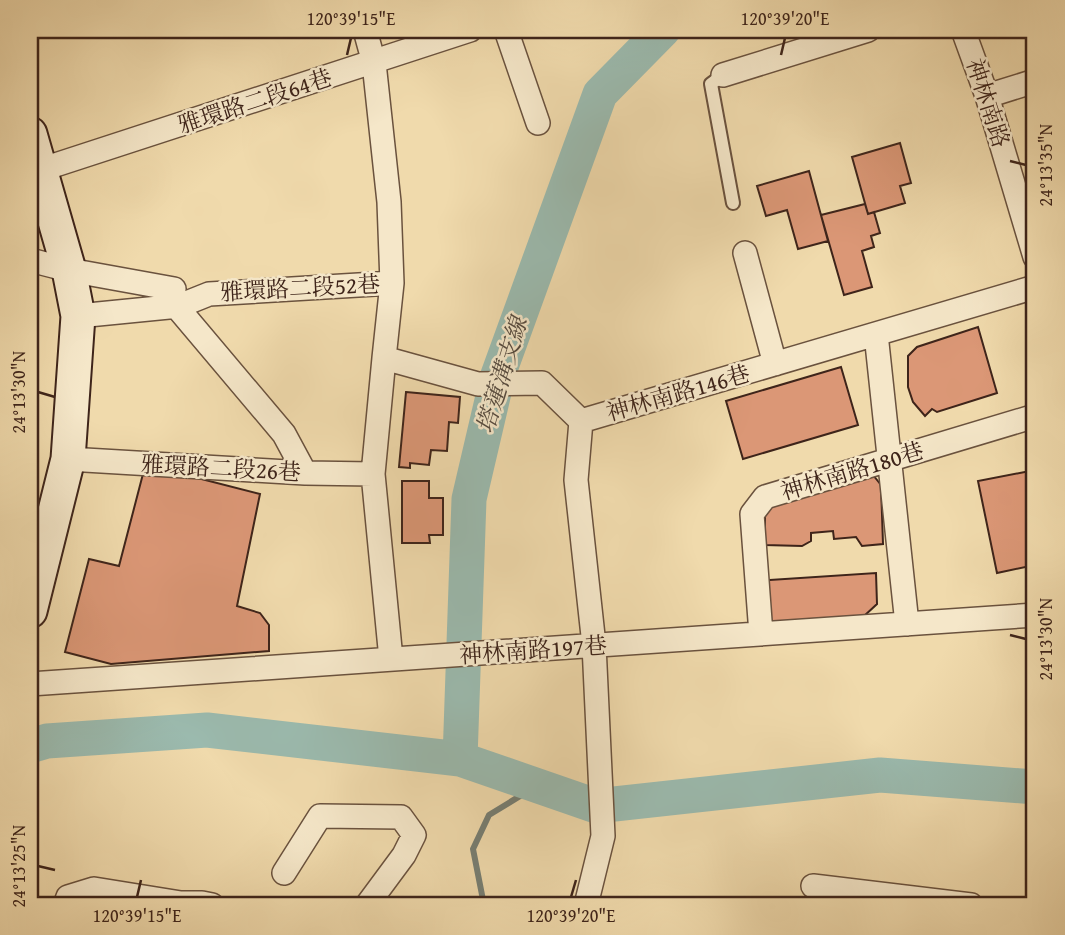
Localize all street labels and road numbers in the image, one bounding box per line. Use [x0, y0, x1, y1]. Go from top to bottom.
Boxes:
street label: 神林南路 [959, 54, 1018, 152]
street label: 雅環路二段64巷 [174, 60, 336, 141]
street label: 雅環路二段52巷 [219, 267, 381, 308]
street label: 神林南路146巷 [602, 356, 754, 429]
street label: 神林南路180巷 [776, 433, 928, 508]
street label: 雅環路二段26巷 [140, 447, 302, 488]
street label: 神林南路197巷 [458, 628, 608, 671]

